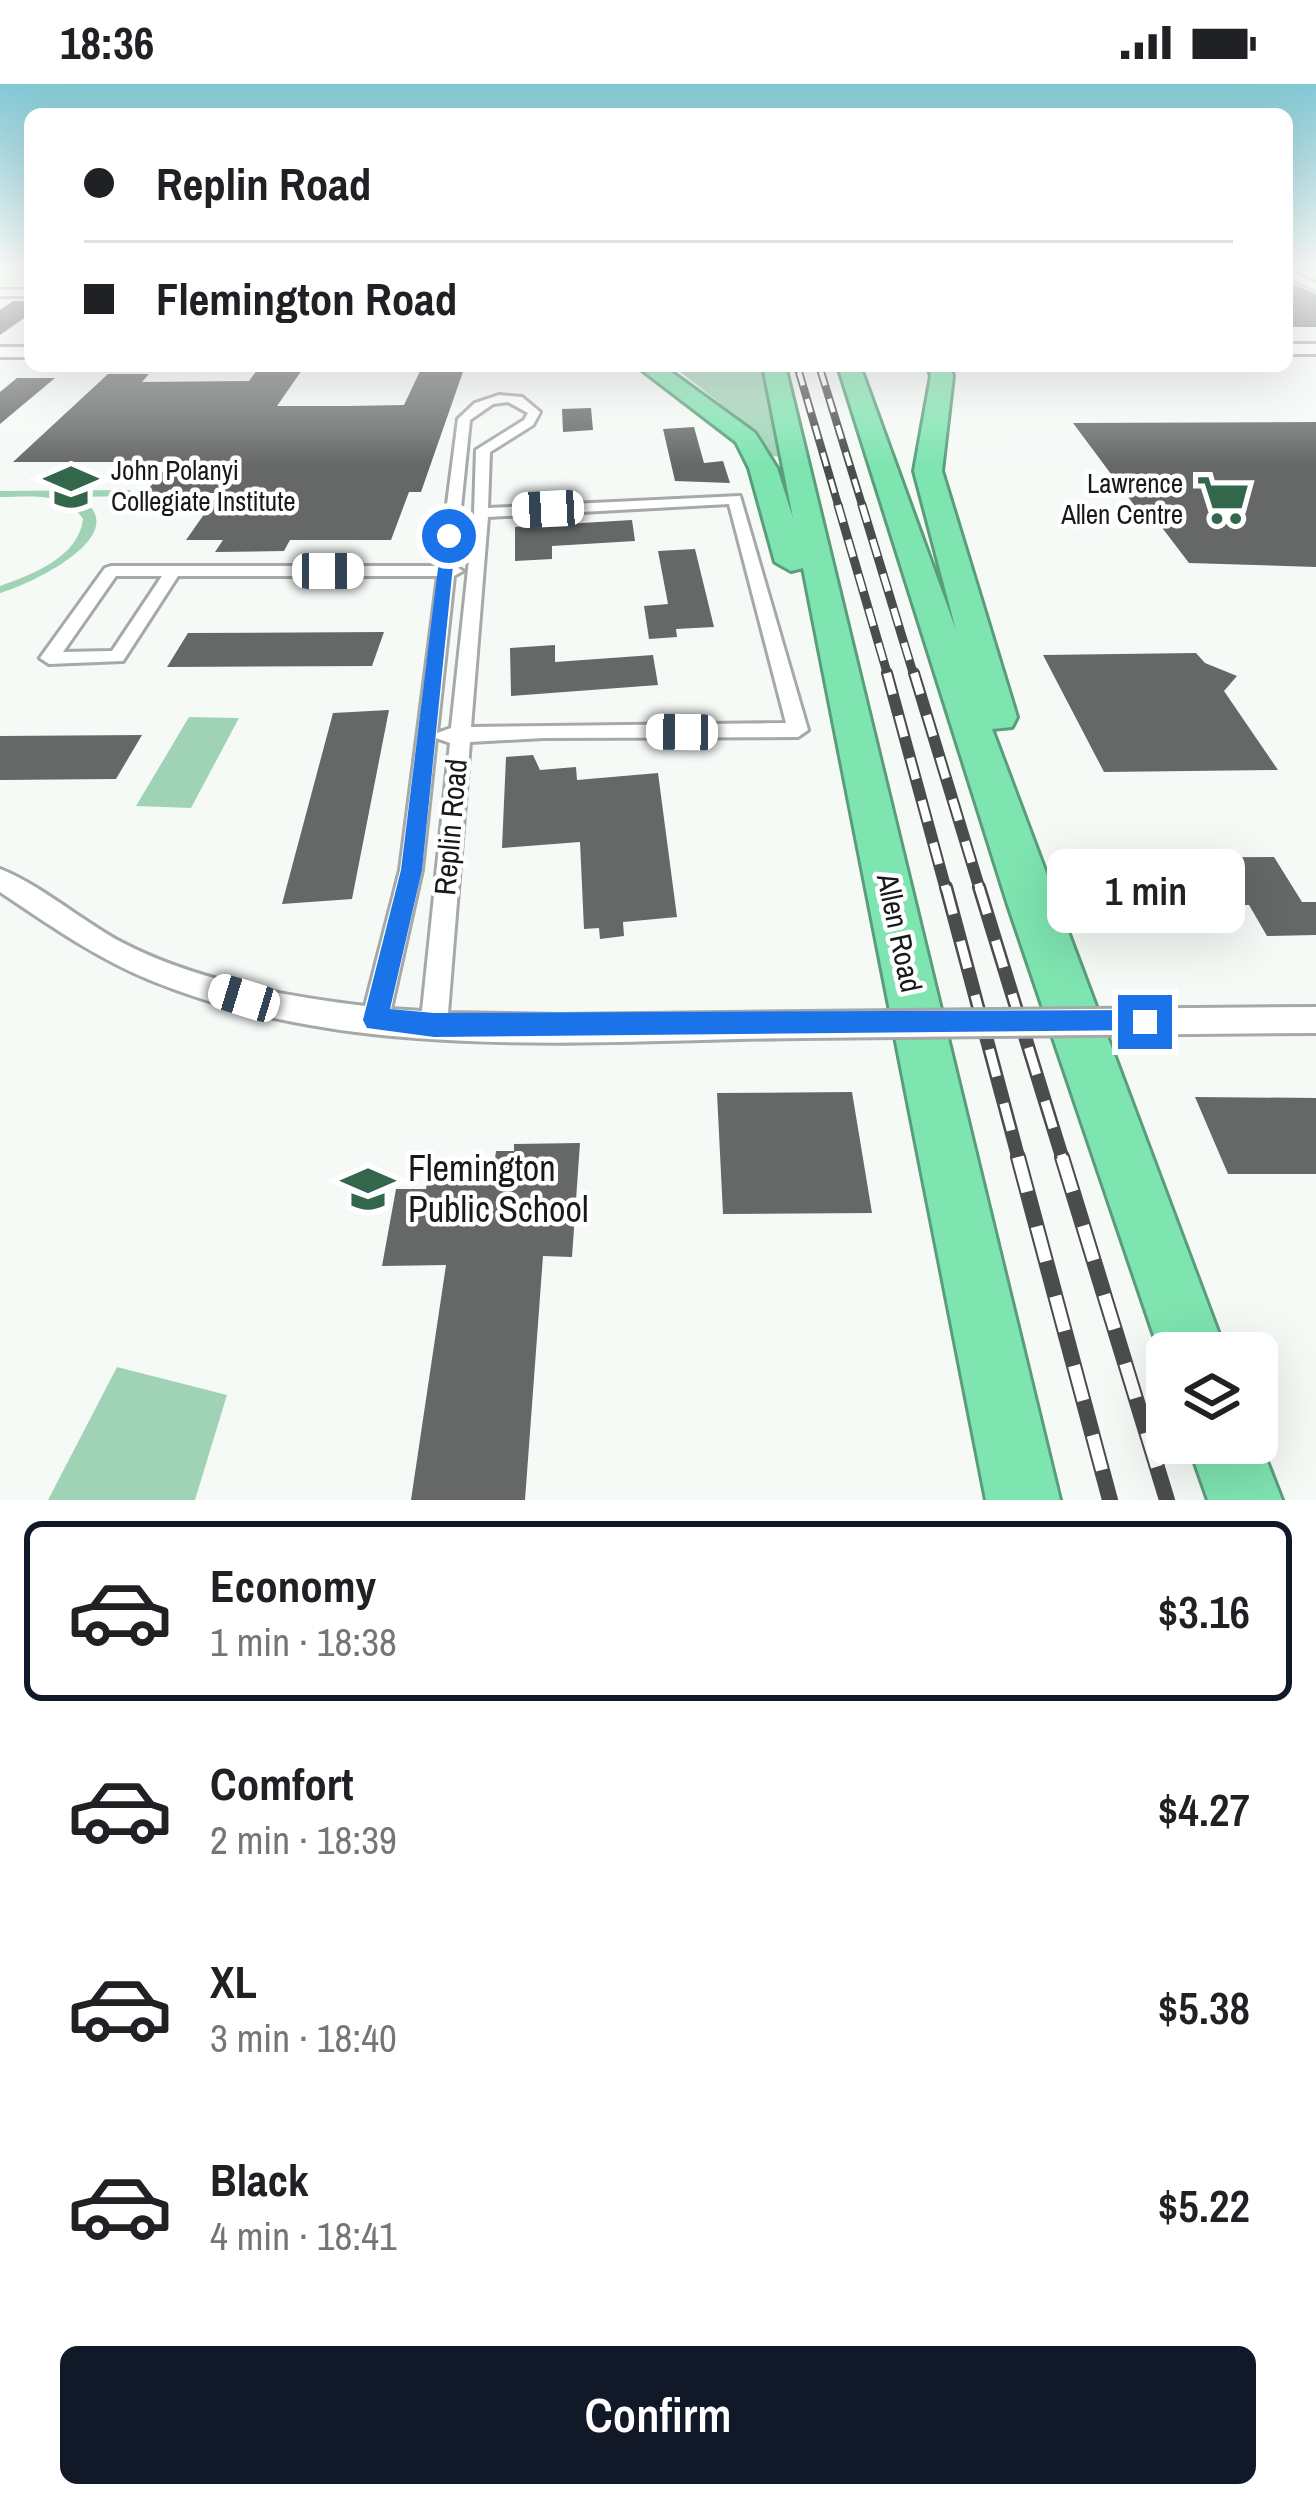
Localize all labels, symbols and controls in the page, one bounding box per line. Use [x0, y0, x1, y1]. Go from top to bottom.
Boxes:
text: 18:36 [60, 12, 154, 73]
text: Replin Road [156, 153, 371, 214]
text: Flemington Road [156, 268, 457, 329]
place label: John Polanyi Collegiate Institute [111, 452, 296, 519]
school or university icon: John Polanyi Collegiate Institute [42, 458, 100, 516]
place label: Lawrence Allen Centre [1060, 465, 1183, 532]
supermarket icon: Lawrence Allen Centre [1194, 471, 1252, 529]
car [511, 489, 585, 529]
route start [422, 509, 476, 563]
car [292, 553, 364, 589]
car [646, 713, 718, 751]
street label: Replin Road [424, 757, 476, 897]
callout: 1 min [1046, 848, 1244, 932]
text: 1 min [1105, 865, 1187, 917]
street label: Allen Road [868, 869, 932, 996]
car [204, 970, 284, 1026]
route end [1118, 995, 1172, 1049]
place label: Flemington Public School [408, 1144, 589, 1233]
school or university icon: Flemington Public School [339, 1160, 397, 1218]
map controls [1146, 1332, 1278, 1464]
button: layers [1146, 1332, 1278, 1464]
text: Economy [210, 1555, 376, 1616]
icon: car [66, 1557, 174, 1665]
text: $3.16 [1158, 1581, 1250, 1642]
text: 1 min · 18:38 [210, 1616, 397, 1668]
text: Comfort [210, 1753, 353, 1814]
icon: car [66, 1755, 174, 1863]
text: $4.27 [1158, 1779, 1250, 1840]
text: 2 min · 18:39 [210, 1814, 397, 1866]
text: XL [210, 1951, 257, 2012]
icon: car [66, 1953, 174, 2061]
text: $5.38 [1158, 1977, 1250, 2038]
text: 3 min · 18:40 [210, 2012, 397, 2064]
text: Black [210, 2149, 308, 2210]
icon: car [66, 2151, 174, 2259]
text: $5.22 [1158, 2175, 1250, 2236]
text: 4 min · 18:41 [210, 2210, 397, 2262]
button: Confirm [60, 2346, 1256, 2484]

